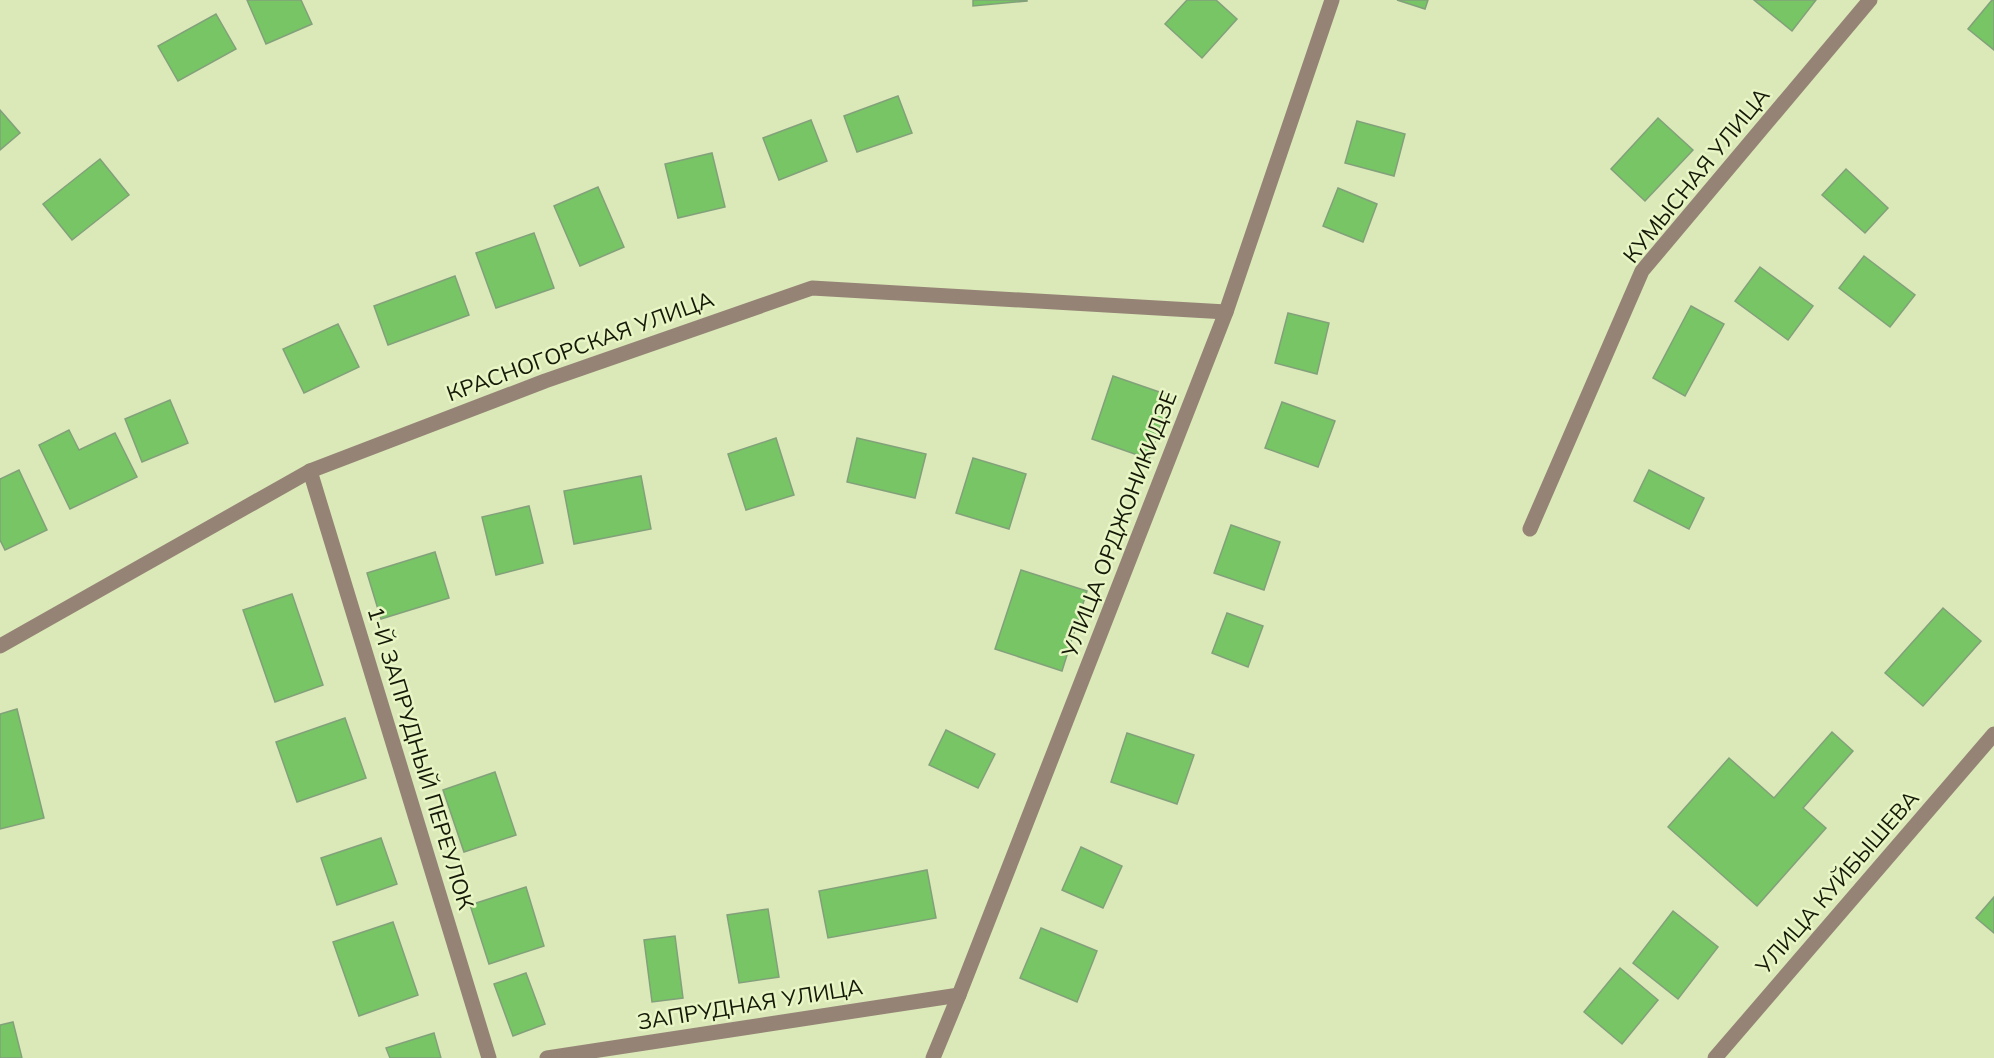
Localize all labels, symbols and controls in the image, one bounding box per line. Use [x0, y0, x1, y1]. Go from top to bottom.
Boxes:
street label: КУМЫСНАЯ УЛИЦА [1617, 82, 1775, 268]
street label: КРАСНОГОРСКАЯ УЛИЦА [442, 285, 718, 407]
street label: УЛИЦА ОРДЖОНИКИДЗЕ [1055, 387, 1183, 662]
street label: 1-Й ЗАПРУДНЫЙ ПЕРЕУЛОК [362, 603, 481, 913]
street label: УЛИЦА КУЙБЫШЕВА [1749, 784, 1925, 980]
street label: ЗАПРУДНАЯ УЛИЦА [635, 972, 865, 1036]

